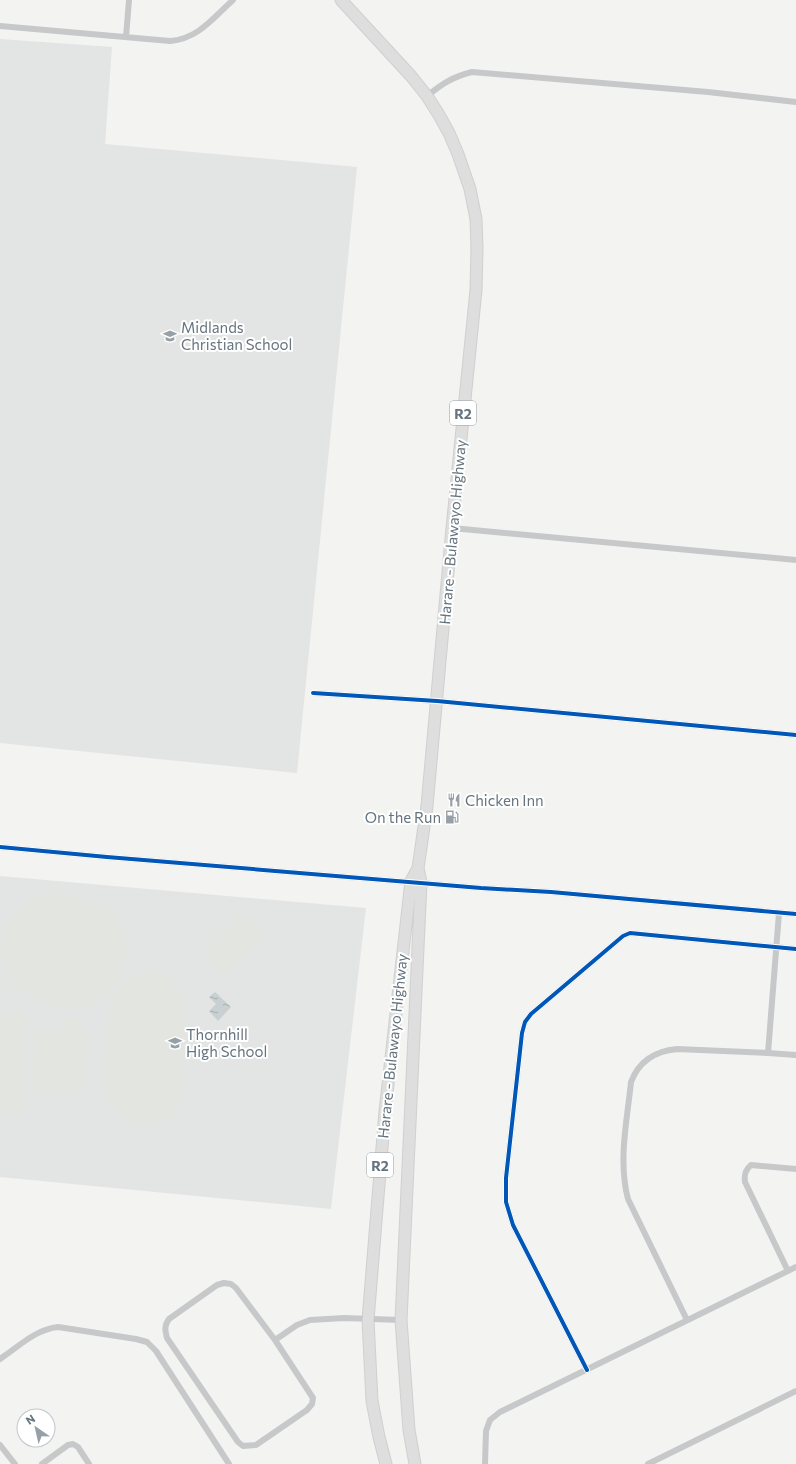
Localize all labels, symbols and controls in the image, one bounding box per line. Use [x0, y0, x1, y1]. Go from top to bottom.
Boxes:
place label: Midlands Christian School [181, 318, 292, 353]
school or university icon: Midlands Christian School [162, 328, 178, 344]
road number: R2 [450, 401, 476, 425]
street label: Harare - Bulawayo Highway [435, 438, 469, 625]
place label: Chicken Inn [465, 791, 544, 809]
restaurant icon: Chicken Inn [446, 792, 462, 808]
place label: On the Run [365, 808, 441, 826]
fuel station icon: On the Run [444, 809, 460, 825]
street label: Harare - Bulawayo Highway [373, 952, 411, 1139]
place label: Thornhill High School [186, 1025, 267, 1060]
school or university icon: Thornhill High School [167, 1035, 183, 1051]
road number: R2 [367, 1153, 393, 1177]
north arrow [16, 1408, 56, 1448]
text: N [23, 1412, 37, 1427]

